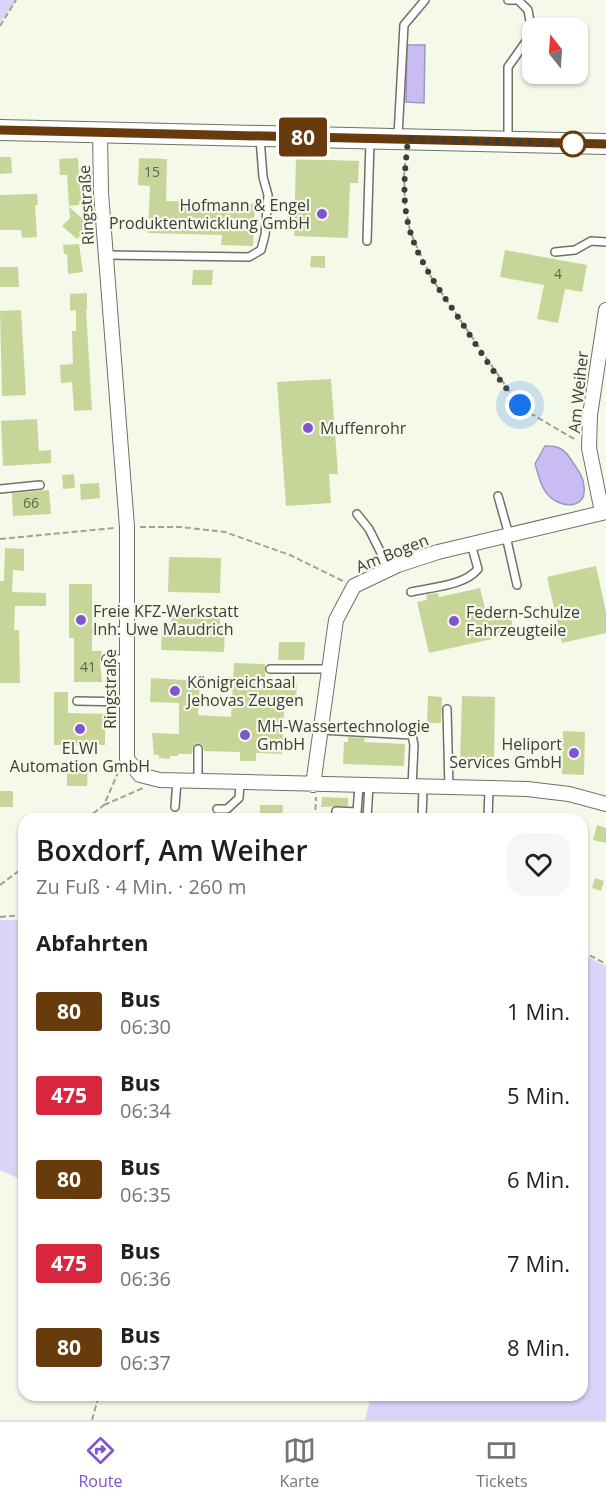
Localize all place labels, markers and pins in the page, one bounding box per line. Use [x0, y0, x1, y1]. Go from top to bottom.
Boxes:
unlabelled marker [560, 131, 586, 157]
place label: Hofmann & Engel Produktentwicklung GmbH [109, 194, 310, 234]
marker: Hofmann & Engel Produktentwicklung GmbH [315, 207, 329, 221]
place label: Muffenrohr [320, 417, 407, 439]
marker: Muffenrohr [301, 421, 315, 435]
place label: Freie KFZ-Werkstatt Inh. Uwe Maudrich [93, 600, 239, 640]
place label: Federn-Schulze Fahrzeugteile [466, 601, 580, 641]
marker: Freie KFZ-Werkstatt Inh. Uwe Maudrich [74, 613, 88, 627]
marker: Federn-Schulze Fahrzeugteile [447, 614, 461, 628]
place label: Königreichsaal Jehovas Zeugen [185, 671, 304, 711]
marker: Königreichsaal Jehovas Zeugen [168, 684, 182, 698]
place label: MH-Wassertechnologie GmbH [257, 715, 430, 755]
marker: ELWI Automation GmbH [73, 722, 87, 736]
marker: MH-Wassertechnologie GmbH [238, 728, 252, 742]
place label: Heliport Services GmbH [449, 733, 562, 773]
place label: ELWI Automation GmbH [10, 737, 150, 777]
marker: Heliport Services GmbH [567, 746, 581, 760]

